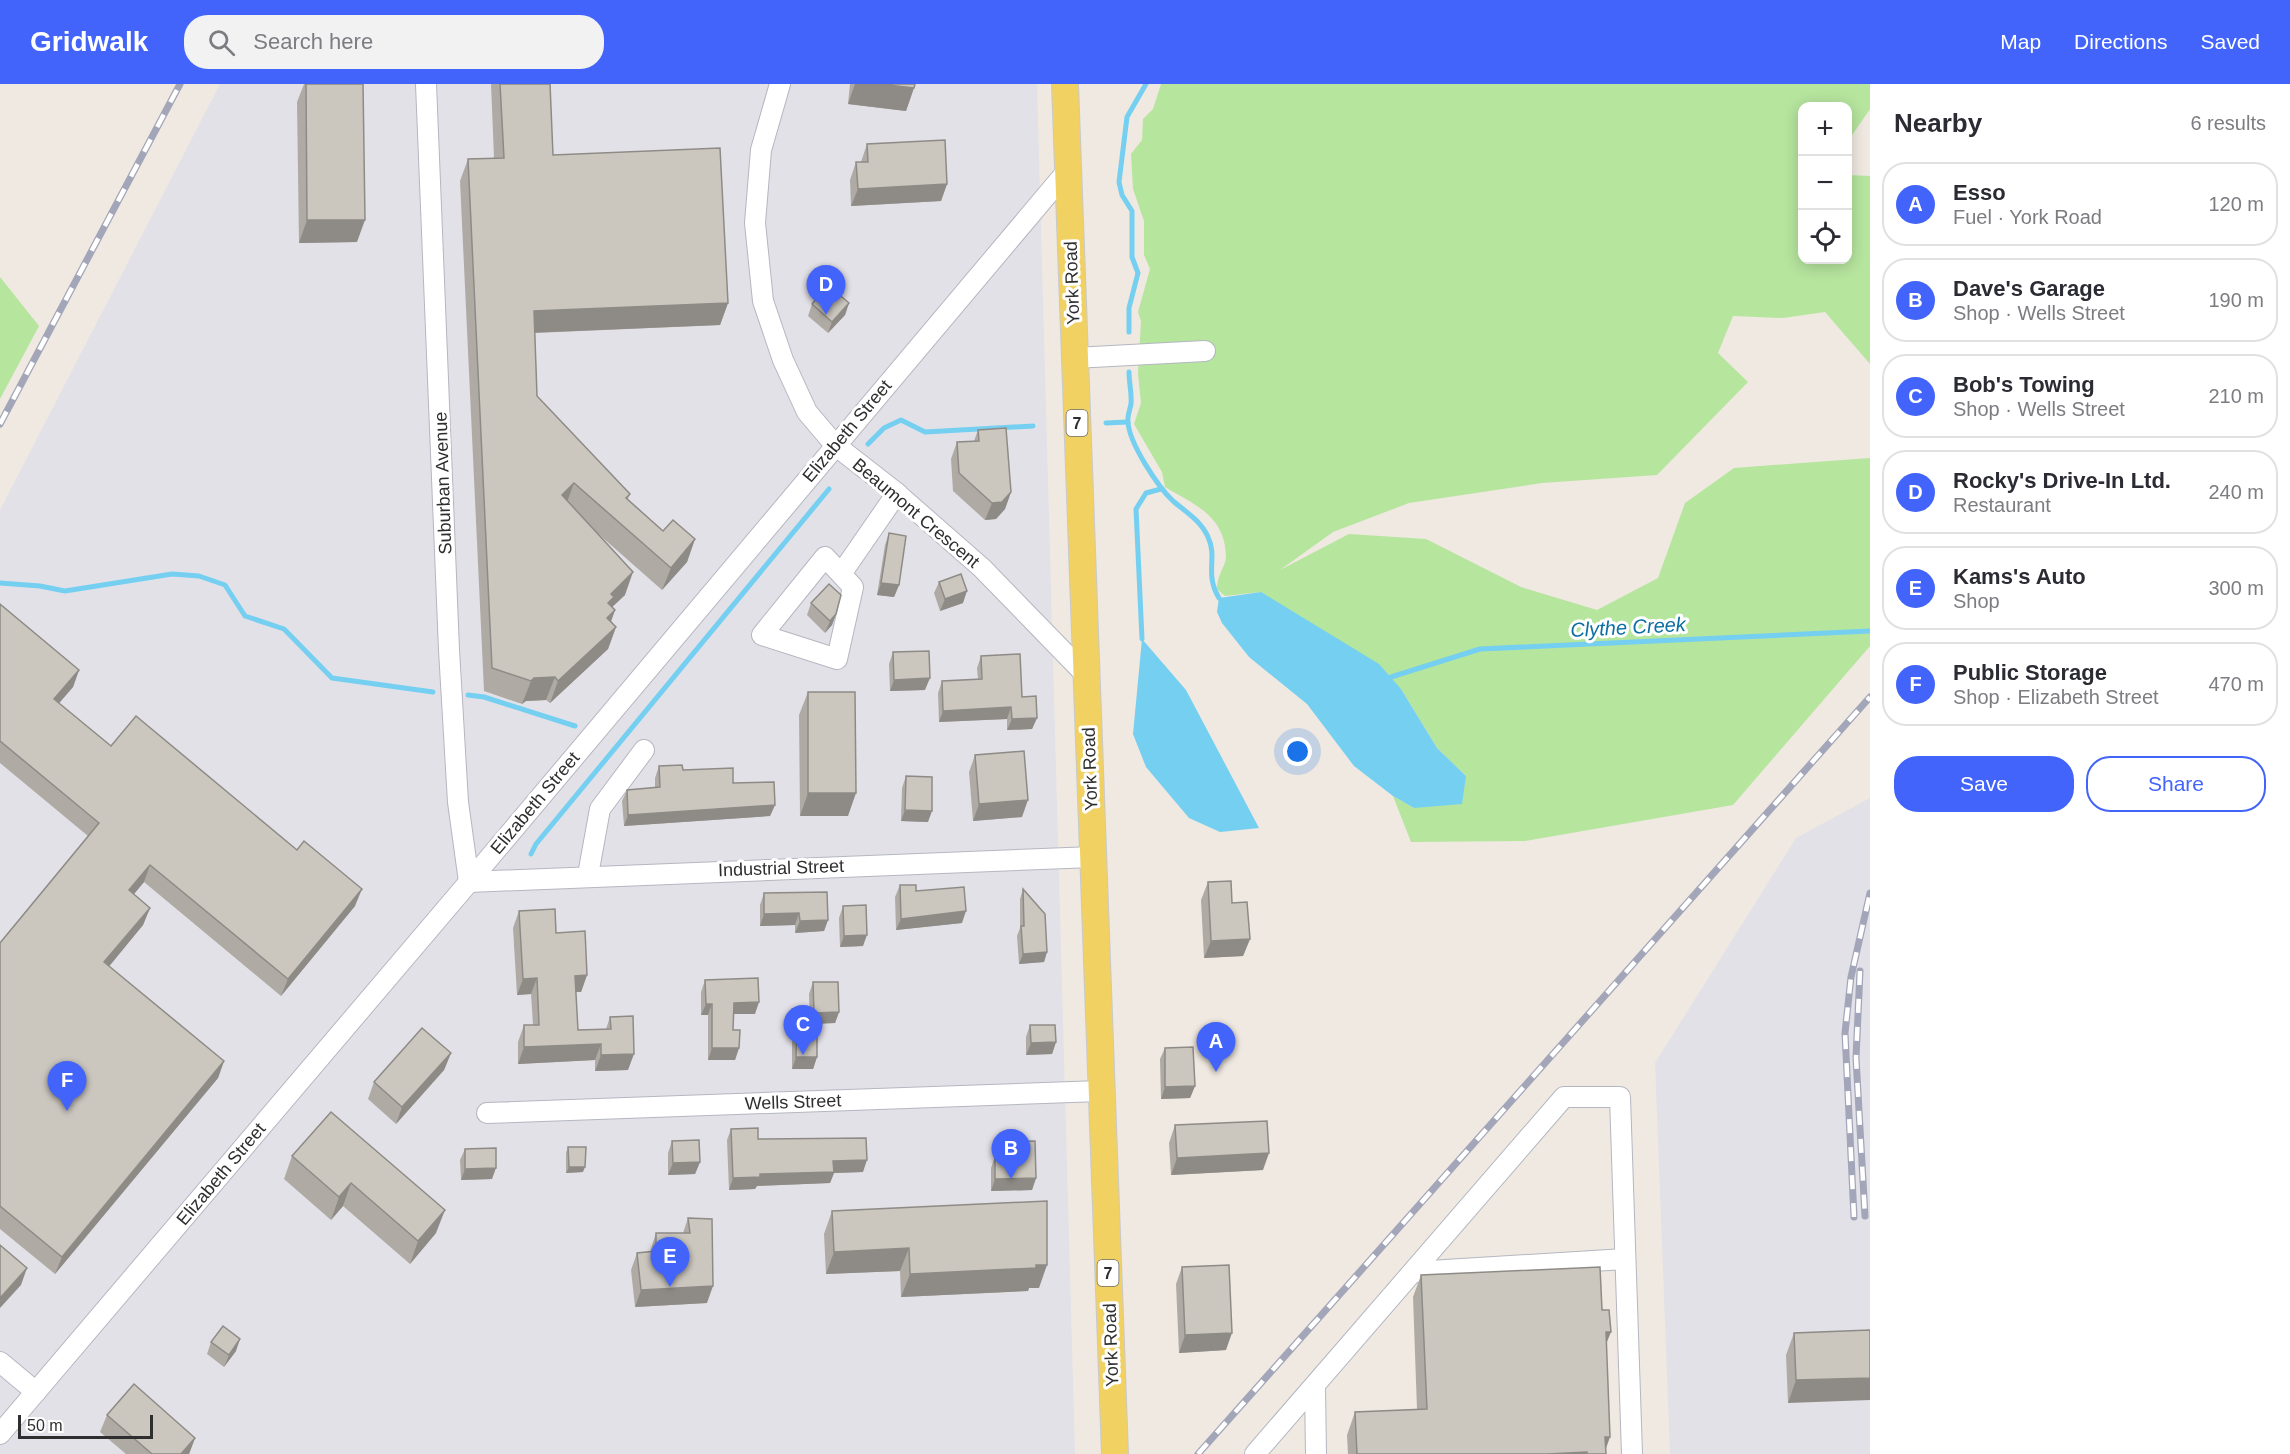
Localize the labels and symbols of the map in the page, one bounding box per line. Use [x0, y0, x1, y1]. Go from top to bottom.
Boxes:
street label: York Road [1061, 241, 1083, 325]
pin: D [806, 266, 846, 315]
street label: Elizabeth Street [798, 376, 896, 486]
road number: 7 [1066, 410, 1088, 436]
street label: Suburban Avenue [431, 411, 455, 555]
street label: Beaumont Crescent [849, 454, 983, 572]
water label: Clythe Creek [1570, 613, 1687, 641]
street label: York Road [1079, 727, 1101, 811]
your location [1283, 737, 1312, 766]
street label: Elizabeth Street [486, 748, 584, 858]
street label: Industrial Street [718, 856, 844, 880]
pin: C [784, 1006, 822, 1055]
pin: A [1196, 1022, 1236, 1072]
pin: F [48, 1062, 86, 1111]
street label: Wells Street [744, 1090, 842, 1114]
street label: Elizabeth Street [172, 1119, 270, 1229]
pin: B [992, 1130, 1030, 1179]
pin: E [650, 1238, 690, 1287]
road number: 7 [1098, 1260, 1118, 1286]
street label: York Road [1100, 1303, 1122, 1387]
scale bar [18, 1412, 153, 1440]

